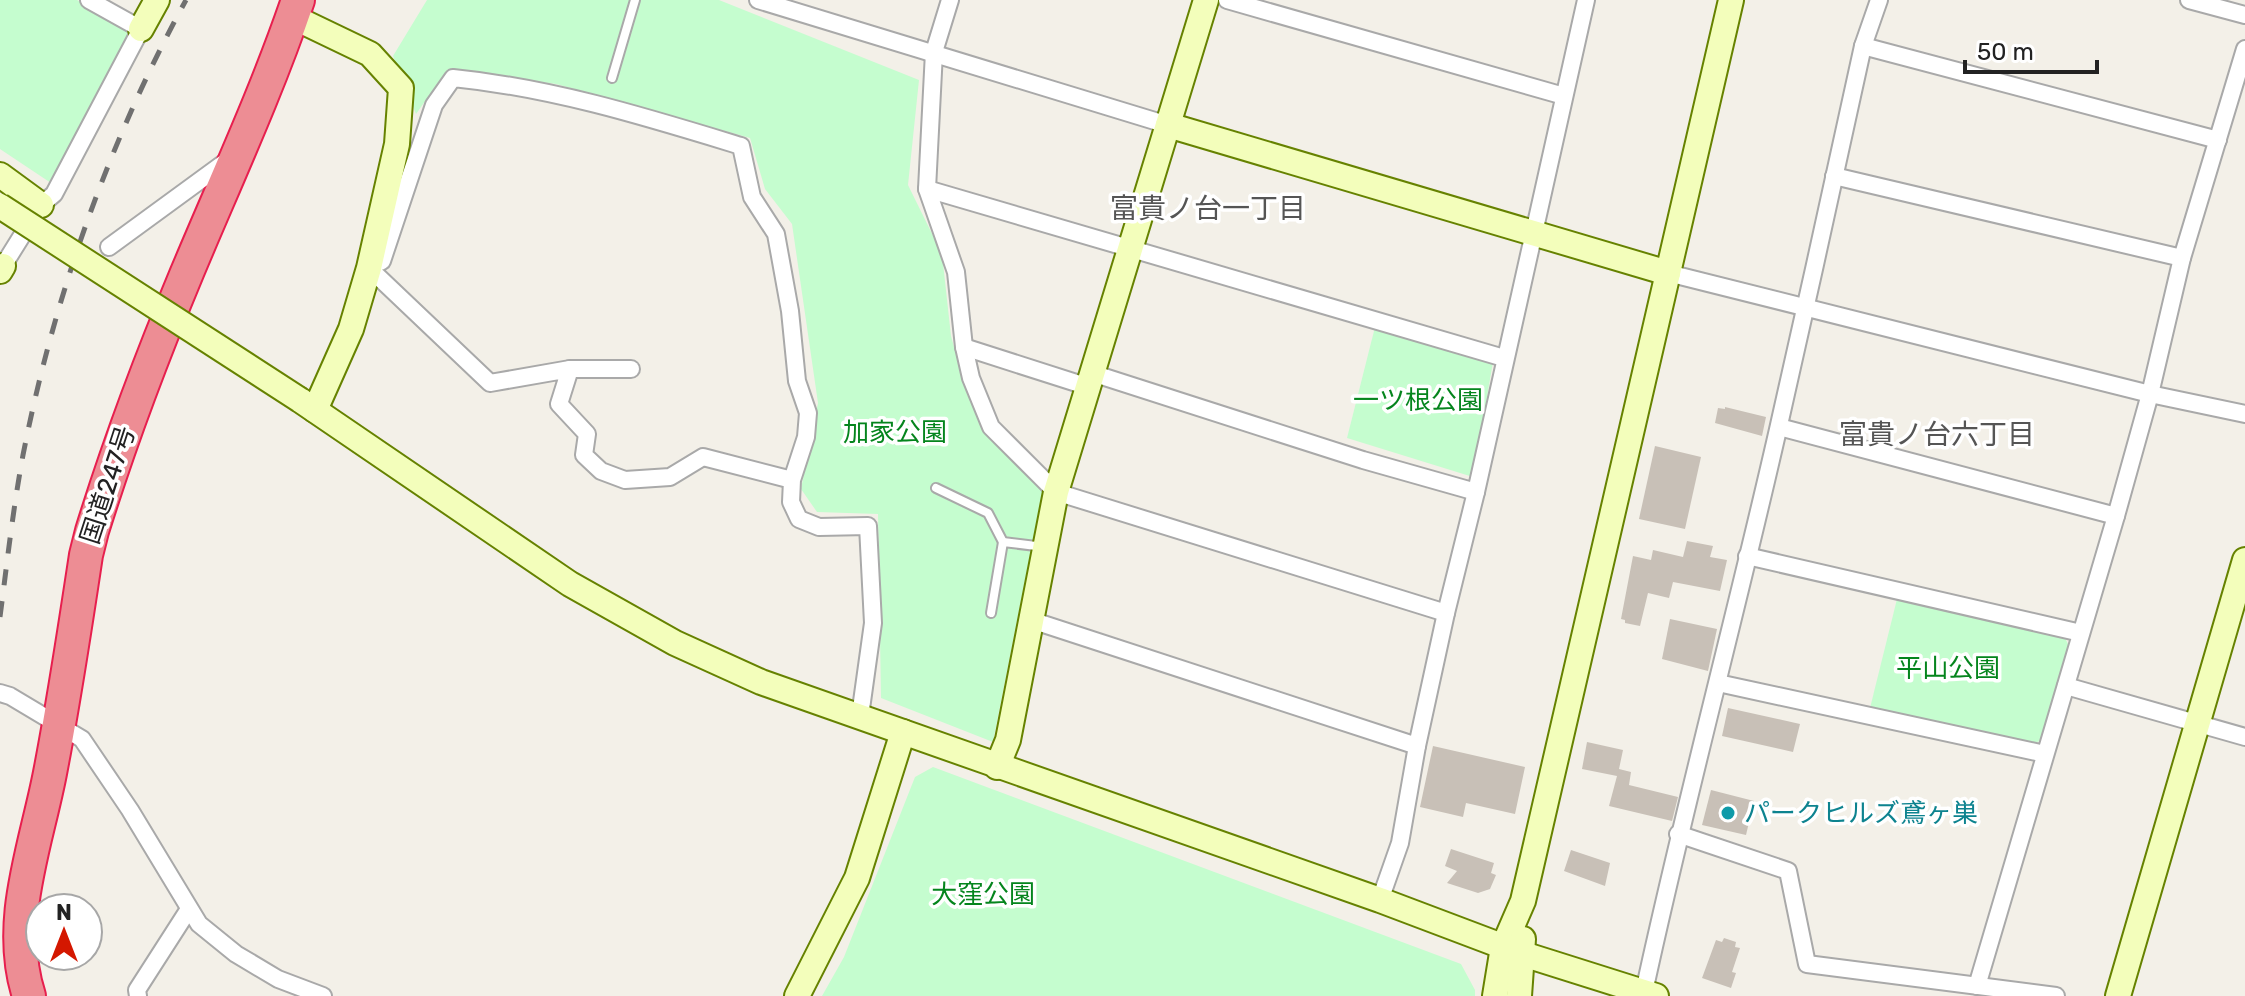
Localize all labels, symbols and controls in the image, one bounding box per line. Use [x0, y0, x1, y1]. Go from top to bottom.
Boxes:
scale bar [1965, 24, 2097, 74]
text: 50 m [1977, 38, 2034, 66]
district label: 富貴ノ台一丁目 [1110, 192, 1306, 225]
park label: 一ツ根公園 [1353, 385, 1483, 416]
park label: 加家公園 [843, 417, 947, 448]
district label: 富貴ノ台六丁目 [1839, 418, 2035, 451]
street label: 国道247号 [74, 422, 142, 548]
park label: 平山公園 [1896, 653, 2000, 684]
place label: パークヒルズ鳶ヶ巣 [1744, 798, 1978, 829]
marker: パークヒルズ鳶ヶ巣 [1719, 804, 1737, 822]
park label: 大窪公園 [931, 879, 1035, 910]
north arrow [24, 892, 104, 972]
text: N [56, 899, 72, 926]

